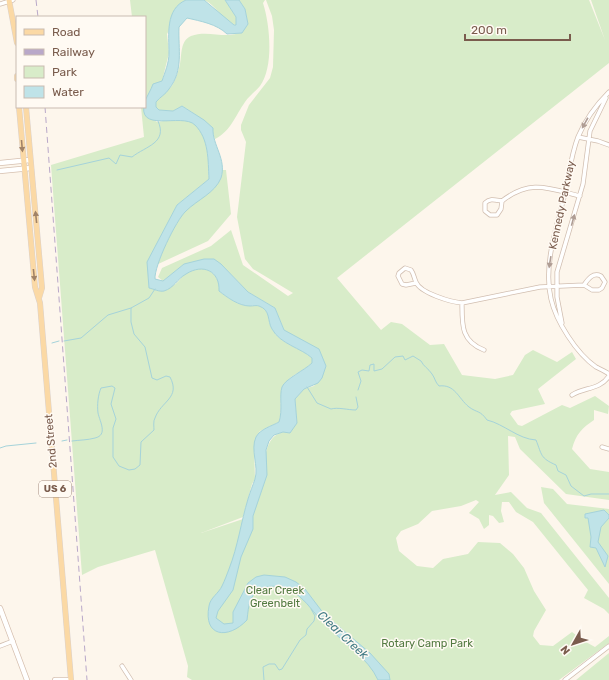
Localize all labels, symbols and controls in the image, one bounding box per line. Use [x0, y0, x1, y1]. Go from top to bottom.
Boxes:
legend [16, 16, 146, 108]
scale bar [465, 16, 570, 42]
text: 200 m [471, 23, 507, 37]
text: Road [52, 25, 80, 39]
text: Railway [52, 45, 95, 59]
text: Park [52, 65, 78, 79]
text: Water [52, 85, 84, 99]
one-way arrow [582, 117, 589, 129]
one-way arrow [18, 140, 25, 152]
street label: Kennedy Parkway [546, 159, 578, 251]
one-way arrow [32, 211, 39, 223]
one-way arrow [570, 214, 576, 226]
one-way arrow [547, 256, 553, 268]
one-way arrow [30, 269, 37, 281]
street label: 2nd Street [42, 413, 60, 469]
road number: US 6 [39, 481, 71, 497]
park label: Clear Creek Greenbelt [246, 584, 304, 610]
water label: Clear Creek [315, 608, 372, 662]
north arrow [553, 624, 593, 664]
park label: Rotary Camp Park [381, 637, 473, 650]
text: N [558, 643, 573, 657]

